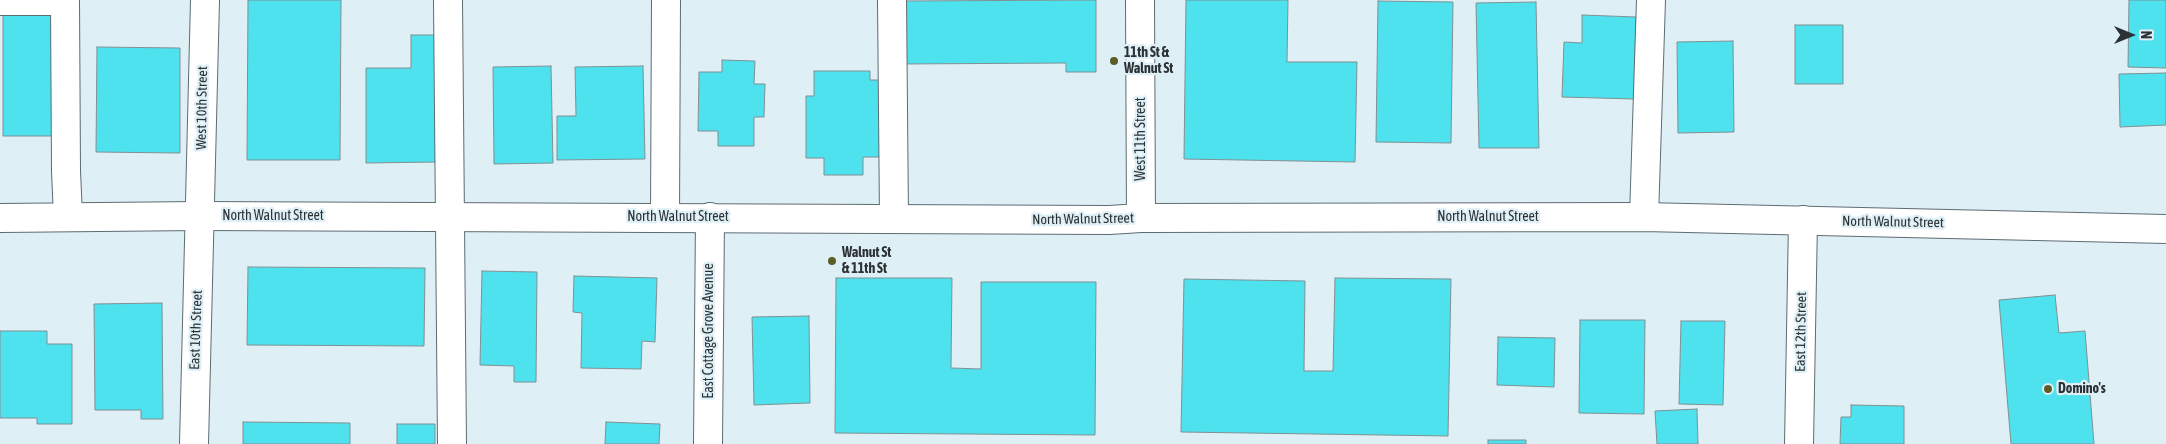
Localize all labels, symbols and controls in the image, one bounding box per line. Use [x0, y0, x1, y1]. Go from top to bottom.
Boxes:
north arrow [2106, 10, 2156, 60]
text: N [2138, 31, 2154, 39]
place label: 11th St & Walnut St [1124, 45, 1173, 78]
marker: 11th St & Walnut St [1108, 55, 1120, 67]
street label: West 10th Street [193, 66, 211, 150]
street label: West 11th Street [1133, 97, 1149, 181]
street label: North Walnut Street [222, 208, 324, 224]
street label: North Walnut Street [627, 209, 729, 225]
street label: North Walnut Street [1437, 209, 1539, 225]
street label: North Walnut Street [1032, 210, 1134, 228]
street label: North Walnut Street [1842, 213, 1944, 231]
place label: Walnut St & 11th St [842, 245, 891, 278]
marker: Walnut St & 11th St [826, 255, 838, 267]
street label: East Cottage Grove Avenue [701, 263, 717, 399]
street label: East 10th Street [186, 290, 206, 370]
street label: East 12th Street [1792, 292, 1810, 372]
place label: Domino's [2058, 381, 2106, 397]
marker: Domino's [2042, 383, 2054, 395]

